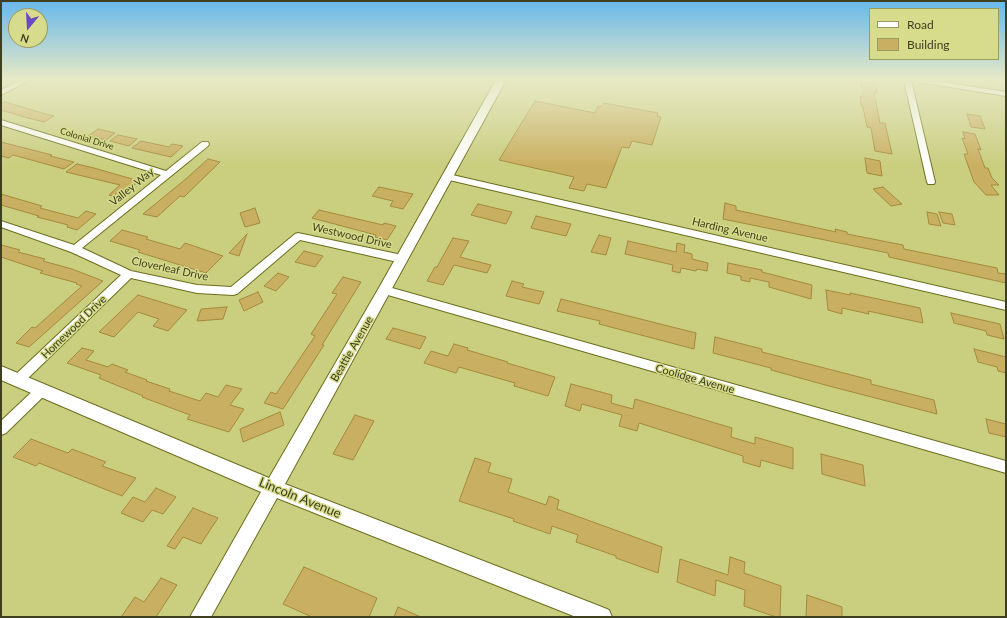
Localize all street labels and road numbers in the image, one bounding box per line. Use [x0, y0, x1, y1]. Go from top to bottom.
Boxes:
street label: Colonial Drive [59, 126, 115, 152]
street label: Valley Way [107, 165, 157, 209]
street label: Harding Avenue [691, 215, 769, 245]
street label: Westwood Drive [311, 220, 393, 252]
street label: Cloverleaf Drive [130, 254, 210, 284]
street label: Homewood Drive [39, 293, 109, 361]
street label: Beattie Avenue [328, 314, 376, 384]
street label: Coolidge Avenue [654, 361, 736, 397]
street label: Lincoln Avenue [257, 474, 343, 522]

